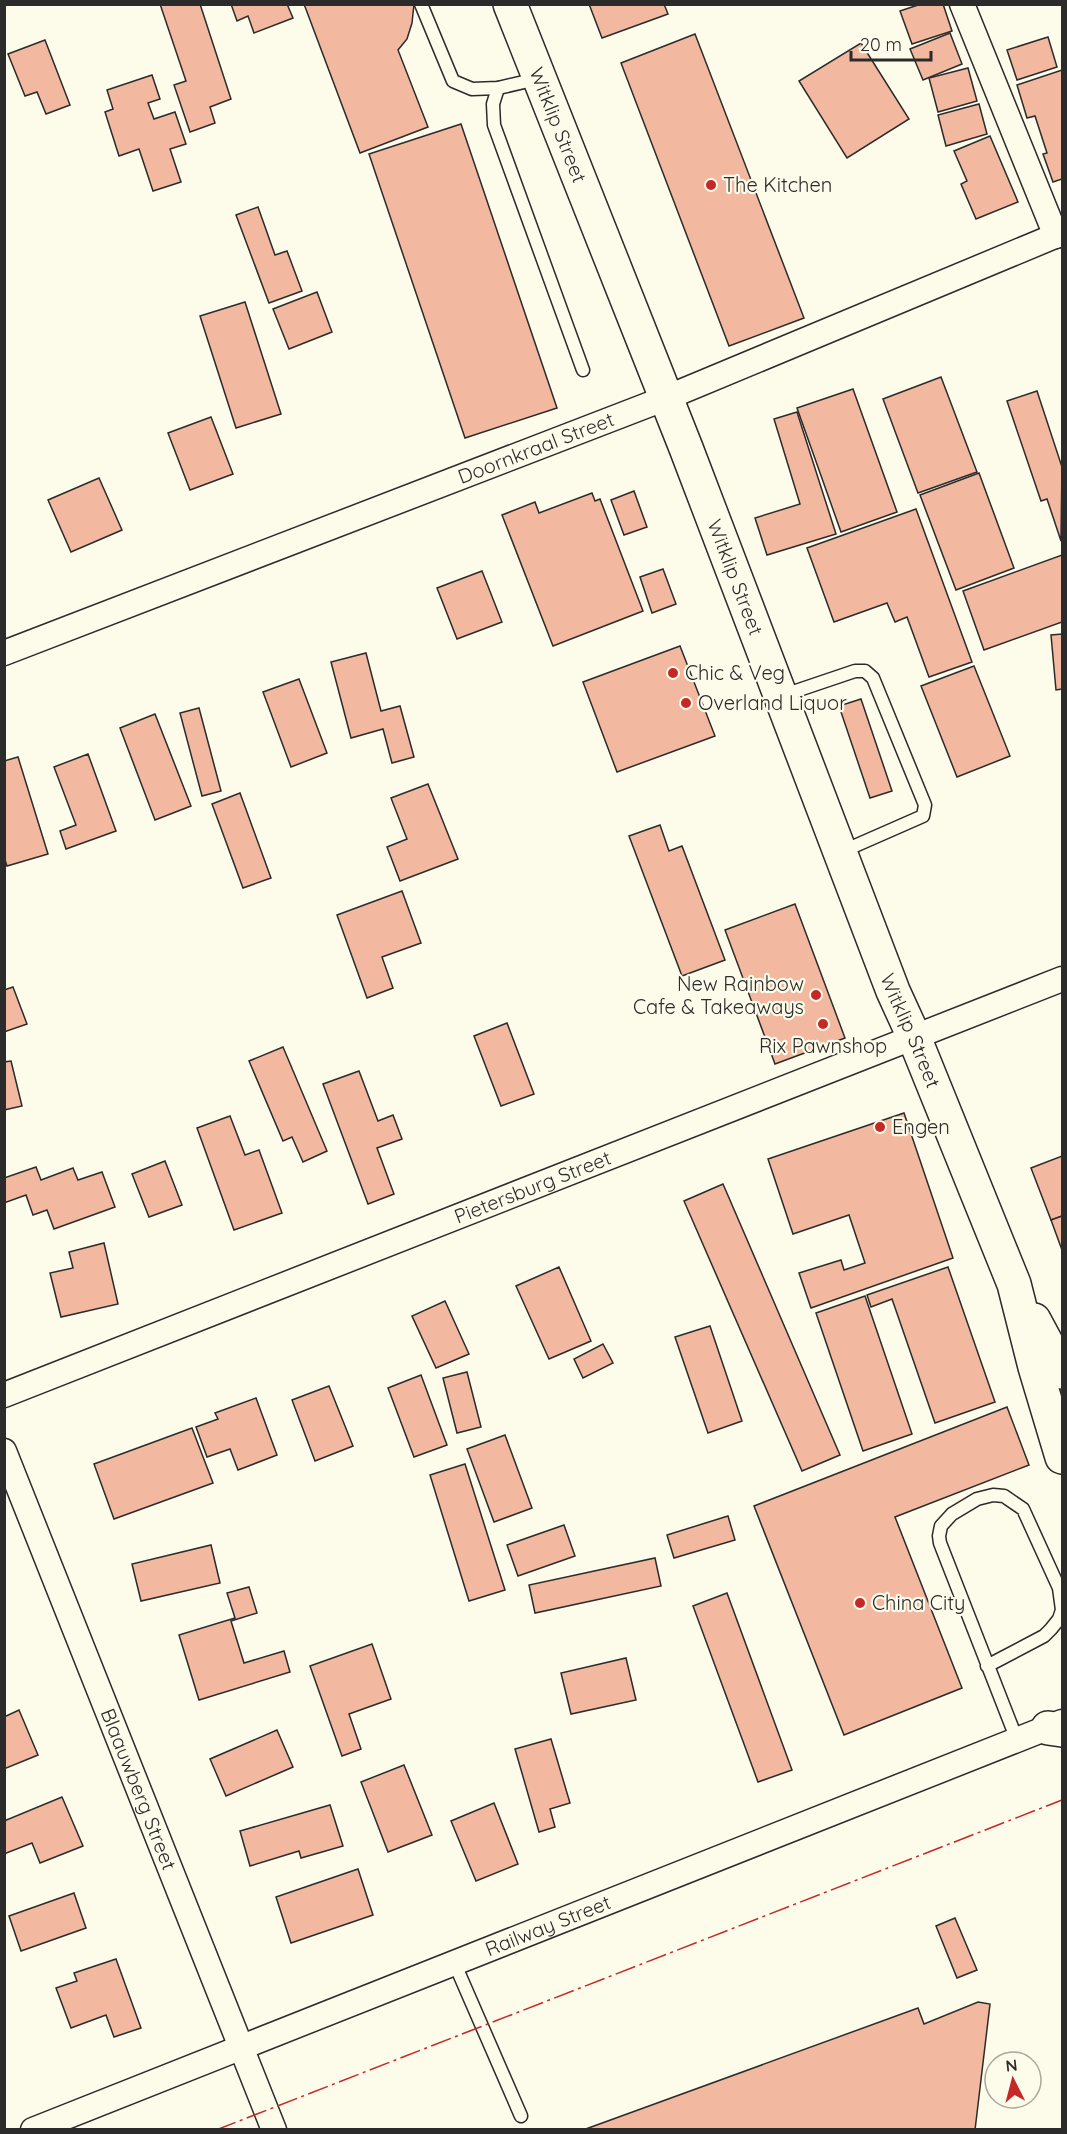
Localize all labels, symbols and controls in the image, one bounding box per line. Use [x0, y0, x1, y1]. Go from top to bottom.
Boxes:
scale bar [851, 24, 930, 62]
text: 20 m [860, 33, 902, 56]
street label: Witklip Street [524, 63, 593, 186]
place label: The Kitchen [723, 172, 832, 197]
marker: The Kitchen [704, 178, 718, 192]
street label: Doornkraal Street [454, 406, 618, 489]
street label: Witklip Street [702, 516, 769, 639]
place label: Chic & Veg [685, 660, 785, 685]
marker: Chic & Veg [666, 666, 680, 680]
place label: Overland Liquor [698, 690, 847, 715]
marker: Overland Liquor [679, 696, 693, 710]
street label: Witklip Street [875, 970, 946, 1092]
place label: New Rainbow Cafe & Takeaways [633, 971, 804, 1019]
marker: New Rainbow Cafe & Takeaways [809, 988, 823, 1002]
marker: Rix Pawnshop [816, 1017, 830, 1031]
place label: Rix Pawnshop [759, 1033, 887, 1058]
place label: Engen [892, 1114, 950, 1139]
marker: Engen [873, 1120, 887, 1134]
street label: Pietersburg Street [451, 1145, 615, 1229]
place label: China City [872, 1590, 965, 1615]
marker: China City [853, 1596, 867, 1610]
street label: Blaauwberg Street [96, 1705, 182, 1874]
street label: Railway Street [481, 1889, 614, 1961]
north arrow [983, 2050, 1043, 2110]
text: N [1005, 2055, 1018, 2076]

